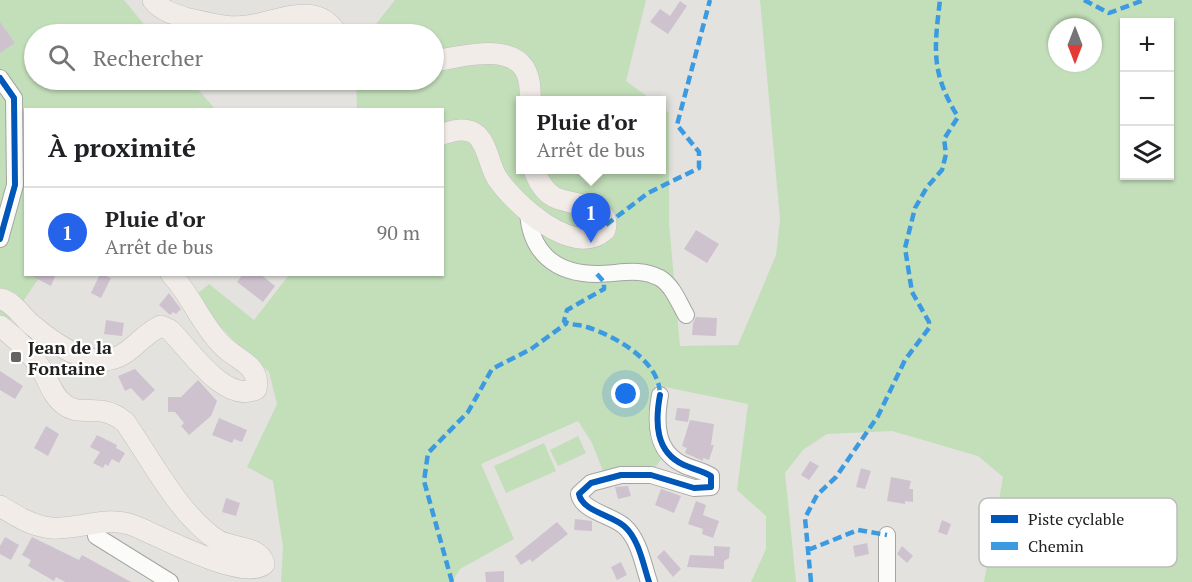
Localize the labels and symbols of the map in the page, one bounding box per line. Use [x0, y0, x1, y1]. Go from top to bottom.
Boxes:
north arrow [1048, 18, 1102, 72]
pin: 1 [572, 194, 610, 243]
place label: Jean de la Fontaine [28, 335, 112, 380]
marker: Jean de la Fontaine [9, 350, 23, 364]
your location [611, 379, 640, 408]
legend [979, 498, 1177, 567]
text: Piste cyclable [1028, 508, 1124, 530]
text: Chemin [1028, 535, 1084, 557]

